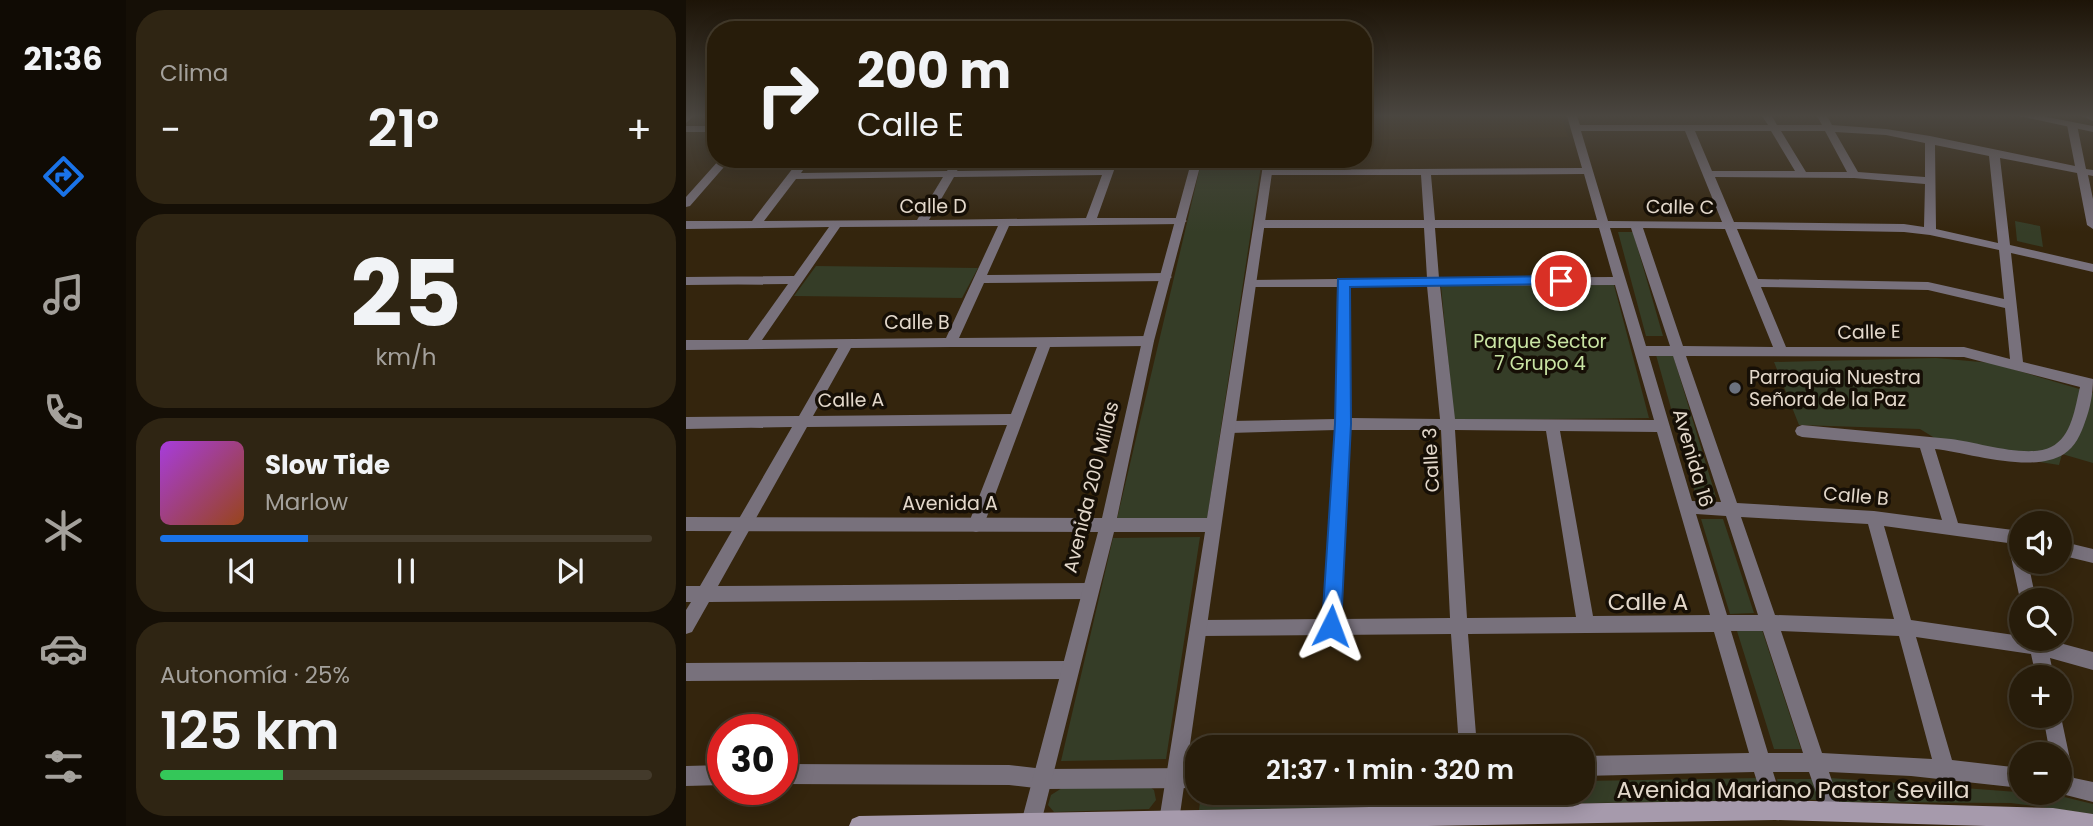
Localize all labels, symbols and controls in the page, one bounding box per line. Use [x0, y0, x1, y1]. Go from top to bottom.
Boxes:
text: 21:36 [23, 36, 103, 81]
text: 200 m [857, 37, 1011, 105]
icon: right [742, 49, 833, 140]
text: Clima [160, 57, 228, 89]
text: 21° [368, 92, 439, 165]
text: Calle E [857, 102, 964, 147]
text: − [160, 103, 181, 156]
text: + [626, 103, 652, 156]
icon: directions [39, 152, 88, 201]
street label: Calle D [899, 193, 967, 220]
street label: Calle C [1646, 193, 1714, 221]
text: 25 [350, 230, 462, 358]
pin [1531, 251, 1591, 311]
icon: arrive [1542, 262, 1580, 300]
icon: music [39, 270, 88, 319]
street label: Calle B [884, 309, 950, 336]
street label: Calle E [1837, 318, 1901, 346]
park label: Parque Sector 7 Grupo 4 [1473, 328, 1607, 377]
text: km/h [375, 341, 437, 373]
place label: Parroquia Nuestra Señora de la Paz [1749, 364, 1921, 413]
marker: Parroquia Nuestra Señora de la Paz [1727, 380, 1743, 396]
street label: Calle A [818, 386, 885, 414]
icon: phone [39, 388, 88, 437]
street label: Avenida 200 Millas [1057, 398, 1125, 576]
street label: Avenida 16 [1666, 406, 1720, 510]
street label: Calle 3 [1416, 427, 1446, 493]
text: Slow Tide [265, 447, 390, 483]
street label: Calle B [1822, 480, 1890, 512]
text: Marlow [265, 486, 348, 518]
street label: Avenida A [902, 490, 998, 517]
icon: climate [39, 506, 88, 555]
map controls [2009, 511, 2072, 805]
button: sound [2009, 511, 2072, 574]
icon: previous [223, 552, 261, 590]
icon: pause [387, 552, 425, 590]
icon: next [551, 552, 589, 590]
street label: Calle A [1608, 586, 1688, 618]
button: search [2009, 588, 2072, 651]
position arrow [1294, 589, 1368, 663]
icon: car [39, 624, 88, 673]
text: Autonomía · 25% [160, 659, 350, 691]
button: + [2009, 665, 2072, 728]
text: 125 km [160, 694, 339, 767]
speed limit sign: 30 [707, 714, 798, 805]
icon: filters [39, 742, 88, 791]
button: − [2009, 742, 2072, 805]
text: 21:37 · 1 min · 320 m [1266, 752, 1514, 788]
street label: Avenida Mariano Pastor Sevilla [1617, 774, 1969, 806]

